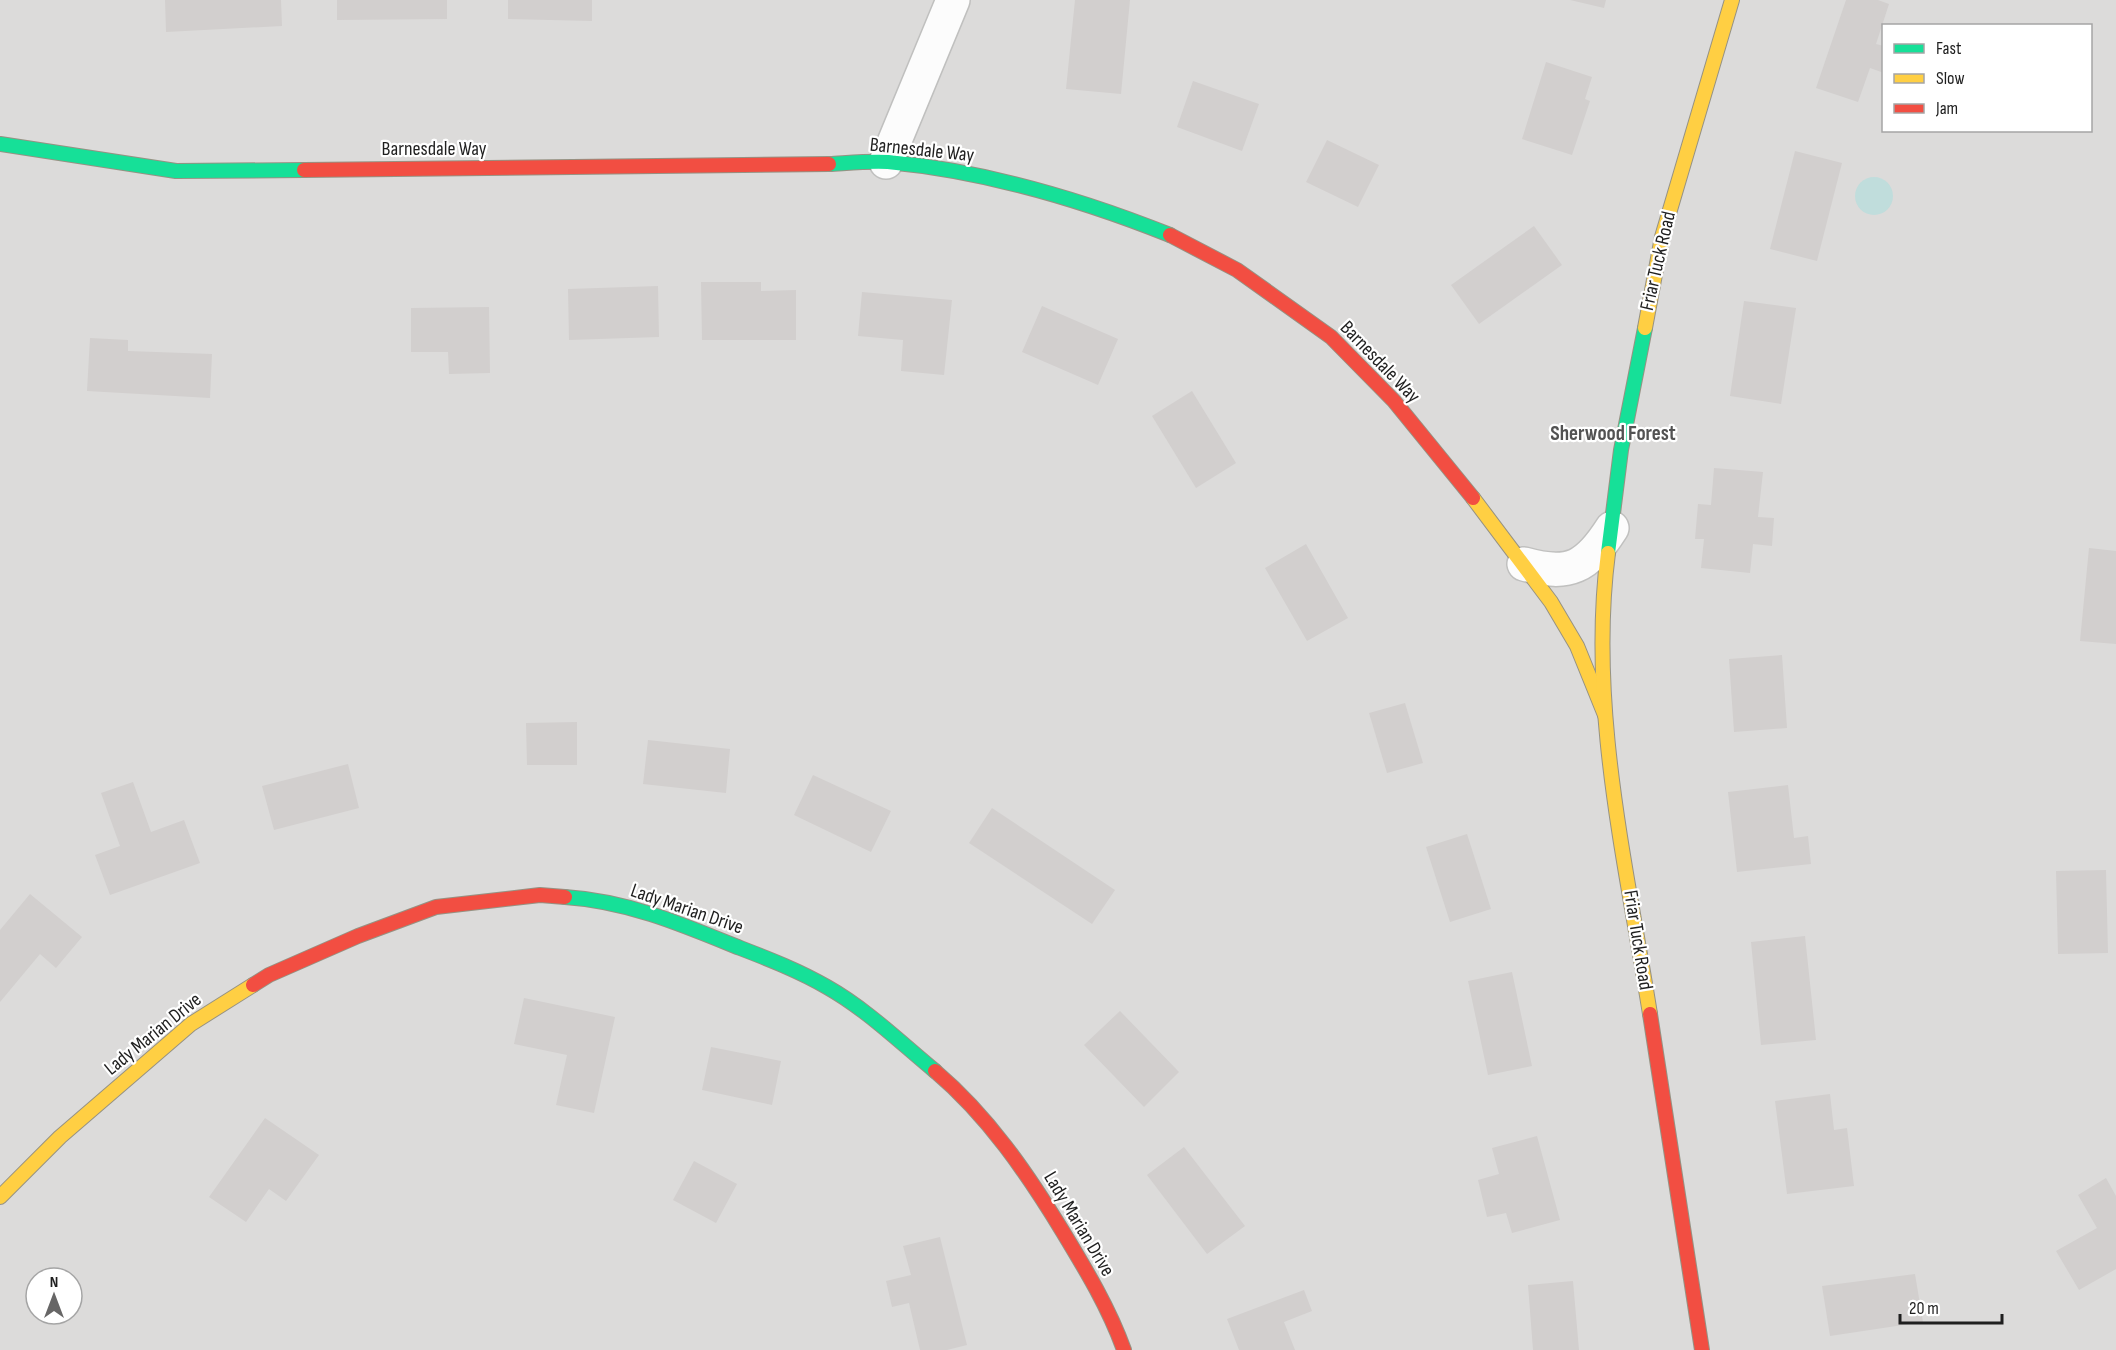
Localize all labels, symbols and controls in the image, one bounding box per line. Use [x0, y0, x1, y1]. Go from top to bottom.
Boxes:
legend [1882, 24, 2092, 132]
text: Fast [1936, 38, 1962, 59]
text: Slow [1936, 68, 1965, 89]
text: Jam [1935, 98, 1958, 119]
street label: Barnesdale Way [869, 133, 976, 167]
street label: Barnesdale Way [382, 137, 487, 161]
street label: Friar Tuck Road [1635, 209, 1681, 313]
street label: Barnesdale Way [1335, 316, 1425, 408]
district label: Sherwood Forest [1550, 421, 1676, 446]
street label: Lady Marian Drive [627, 878, 747, 940]
street label: Friar Tuck Road [1618, 888, 1658, 992]
street label: Lady Marian Drive [100, 988, 206, 1080]
street label: Lady Marian Drive [1038, 1167, 1120, 1281]
north arrow [24, 1266, 84, 1326]
text: N [50, 1273, 58, 1292]
scale bar [1900, 1287, 2002, 1325]
text: 20 m [1909, 1298, 1939, 1319]

